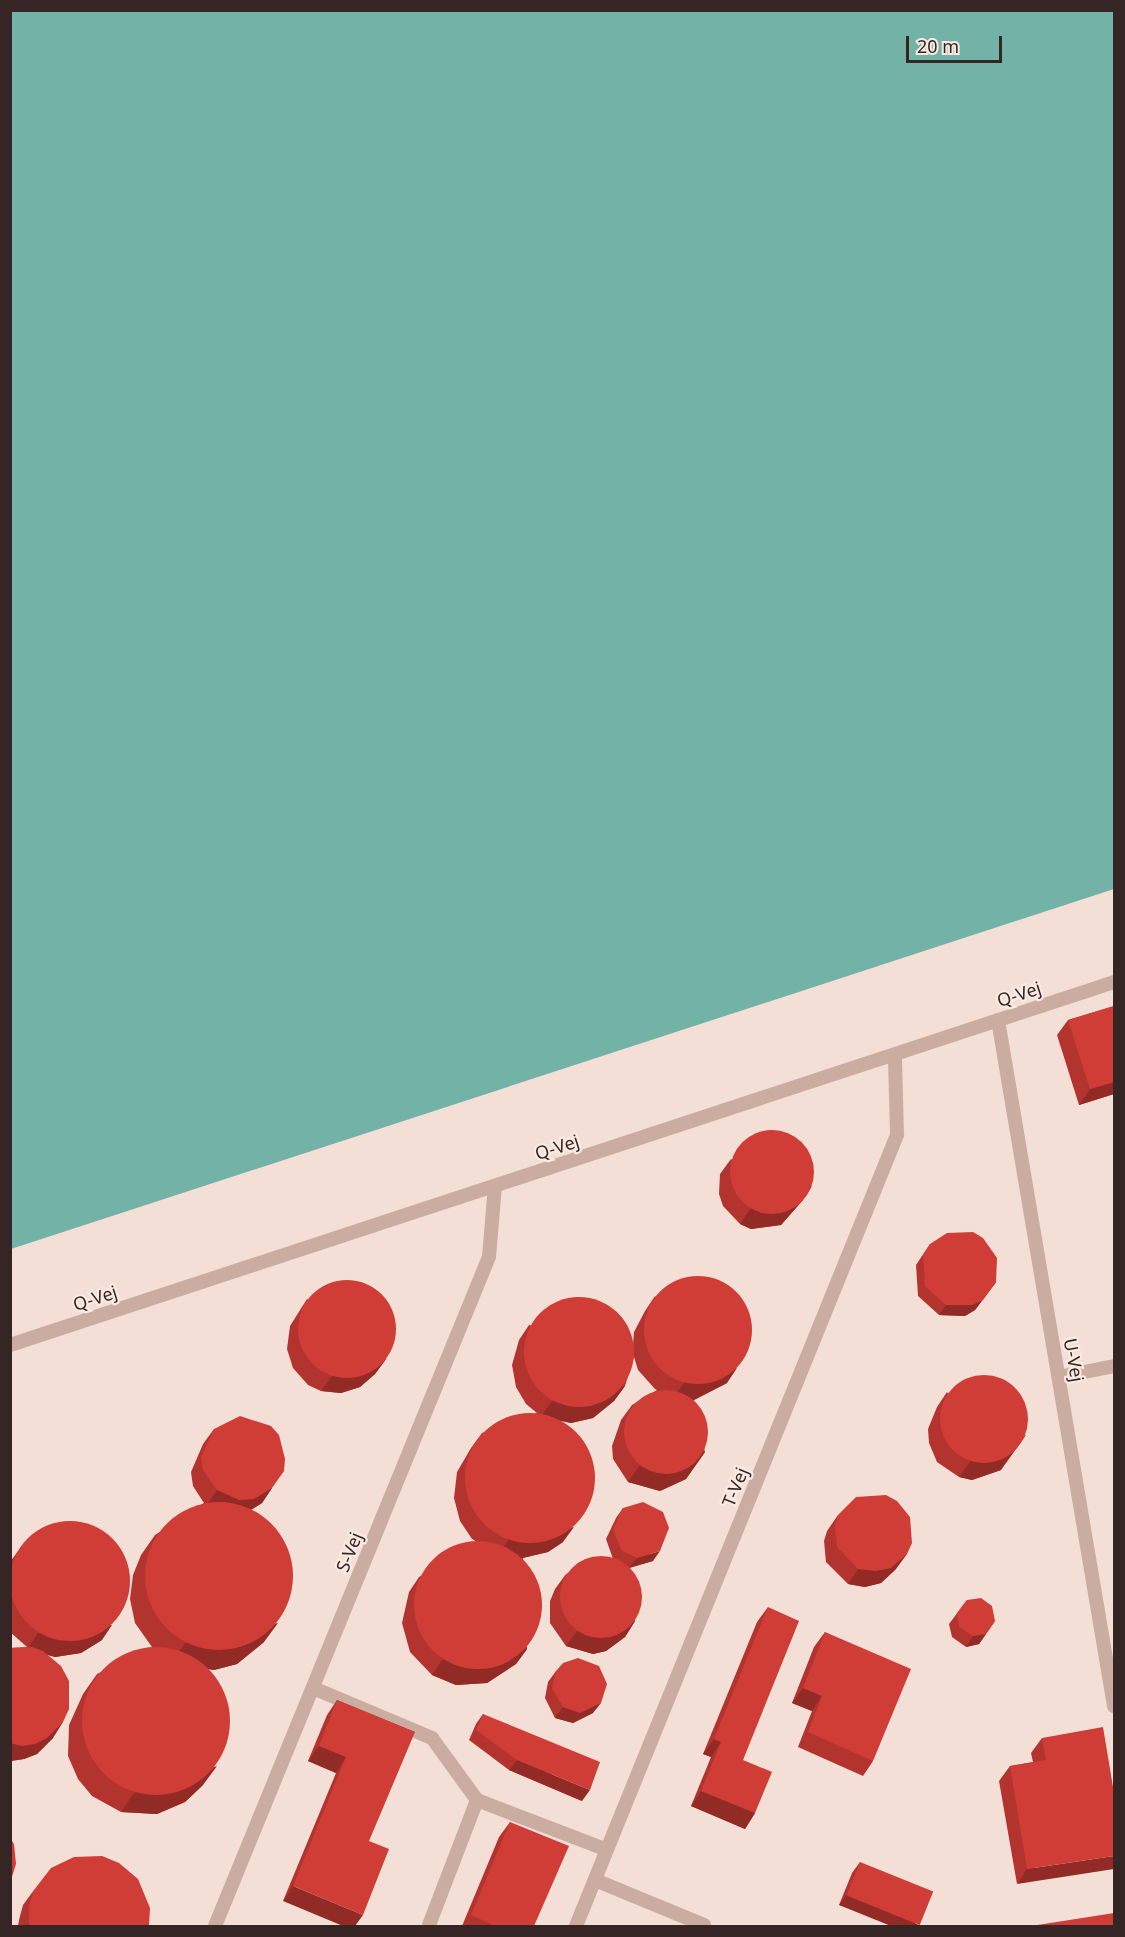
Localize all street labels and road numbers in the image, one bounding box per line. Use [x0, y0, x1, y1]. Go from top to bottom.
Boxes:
street label: Q-Vej [994, 977, 1044, 1011]
street label: Q-Vej [532, 1130, 582, 1164]
street label: Q-Vej [70, 1281, 120, 1315]
street label: U-Vej [1060, 1336, 1088, 1384]
street label: T-Vej [717, 1464, 753, 1510]
street label: S-Vej [331, 1529, 367, 1575]

